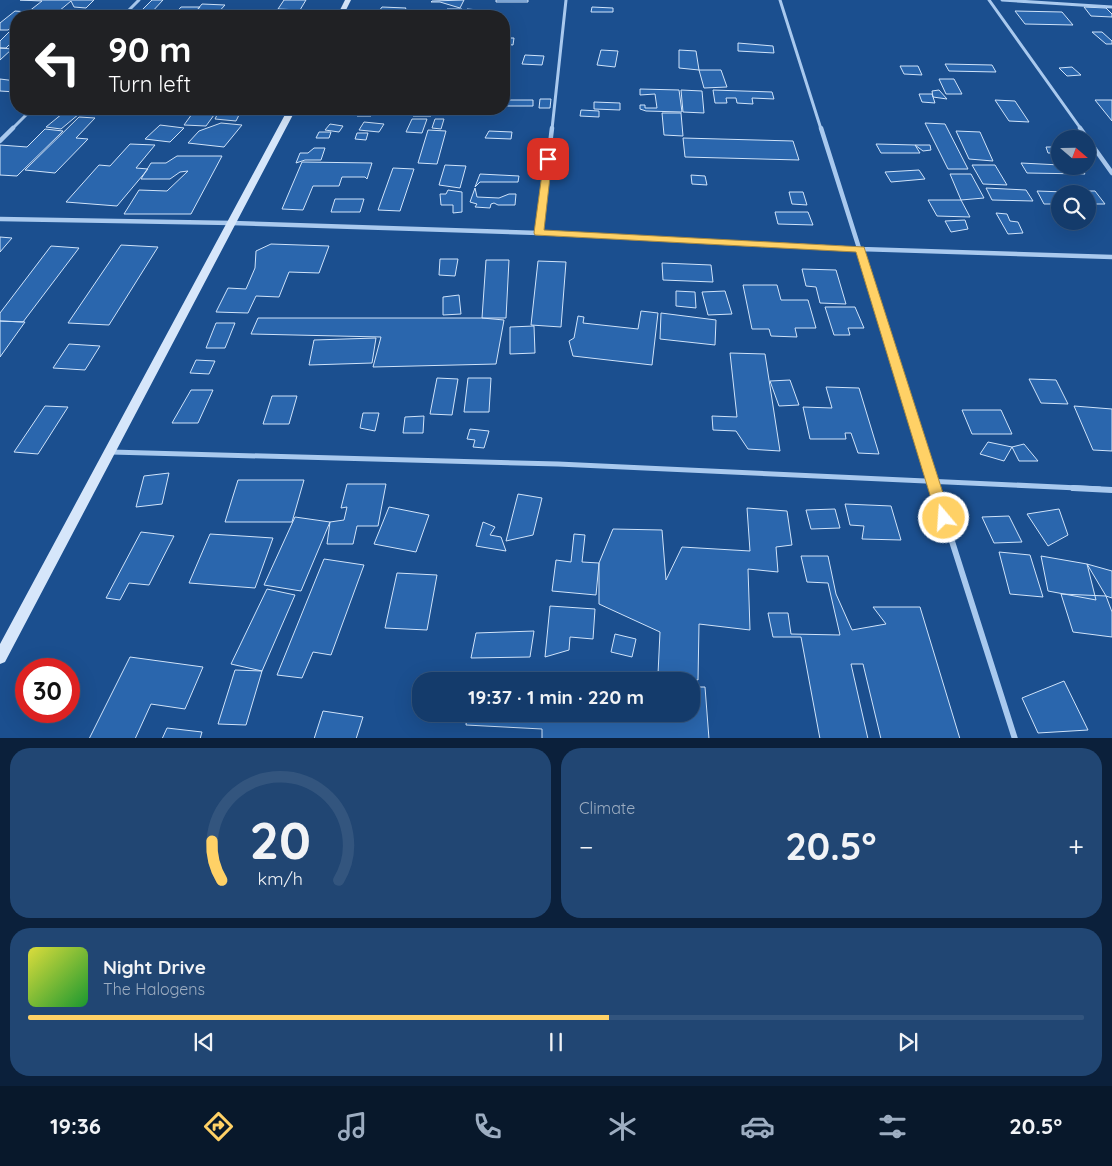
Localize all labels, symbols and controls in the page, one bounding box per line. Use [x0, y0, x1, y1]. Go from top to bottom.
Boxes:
text: 90 m [108, 27, 191, 71]
icon: left [25, 30, 90, 95]
text: Turn left [108, 70, 191, 98]
north arrow [1051, 130, 1096, 175]
map controls [1051, 130, 1096, 230]
pin [527, 138, 569, 180]
icon: arrive [534, 145, 562, 173]
button: search [1051, 185, 1096, 230]
position arrow [917, 491, 969, 543]
speed limit sign: 30 [15, 658, 80, 723]
text: 19:37 · 1 min · 220 m [468, 685, 644, 709]
text: Climate [579, 798, 635, 818]
text: 20 [250, 807, 311, 872]
text: 20.5° [785, 822, 877, 870]
text: − [579, 829, 594, 864]
text: + [1068, 829, 1084, 864]
text: km/h [258, 867, 303, 889]
text: Night Drive [103, 955, 206, 979]
text: The Halogens [103, 979, 205, 999]
icon: previous [190, 1028, 218, 1056]
icon: pause [542, 1028, 570, 1056]
icon: next [894, 1028, 922, 1056]
icon: directions [201, 1109, 236, 1144]
icon: music [335, 1109, 370, 1144]
icon: phone [470, 1109, 505, 1144]
icon: climate [605, 1109, 640, 1144]
icon: car [740, 1109, 775, 1144]
icon: filters [875, 1109, 910, 1144]
text: 19:36 [50, 1112, 101, 1140]
text: 20.5° [1009, 1112, 1062, 1140]

